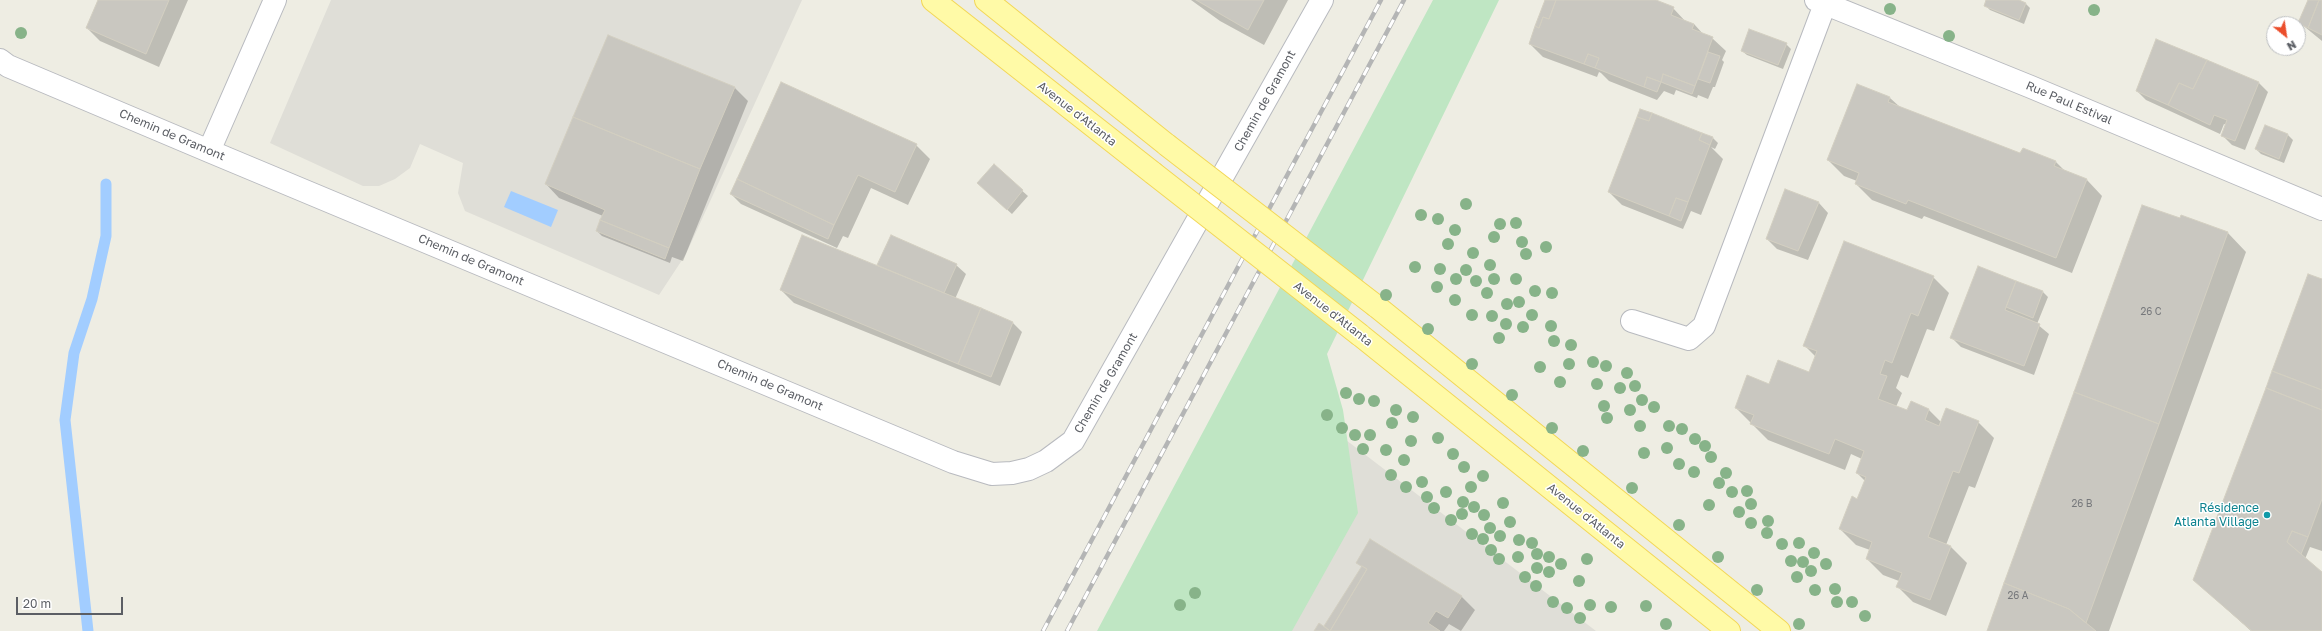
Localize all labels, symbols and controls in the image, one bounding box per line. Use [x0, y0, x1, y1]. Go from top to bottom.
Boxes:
north arrow [2266, 16, 2306, 56]
text: N [2285, 38, 2299, 54]
street label: Chemin de Gramont [1231, 48, 1299, 154]
street label: Rue Paul Estival [2024, 78, 2114, 128]
street label: Avenue d'Atlanta [1035, 79, 1119, 149]
street label: Chemin de Gramont [117, 106, 227, 164]
street label: Chemin de Gramont [416, 231, 526, 289]
street label: Avenue d'Atlanta [1291, 279, 1375, 349]
house number: 26 C [2140, 306, 2162, 318]
street label: Chemin de Gramont [1071, 330, 1141, 436]
street label: Chemin de Gramont [715, 356, 825, 414]
street label: Avenue d'Atlanta [1544, 480, 1628, 552]
house number: 26 B [2071, 498, 2093, 510]
place label: Résidence Atlanta Village [2174, 501, 2259, 529]
marker: Résidence Atlanta Village [2262, 510, 2272, 520]
scale bar [18, 589, 125, 615]
house number: 26 A [2007, 590, 2029, 602]
text: 20 m [23, 596, 51, 611]

